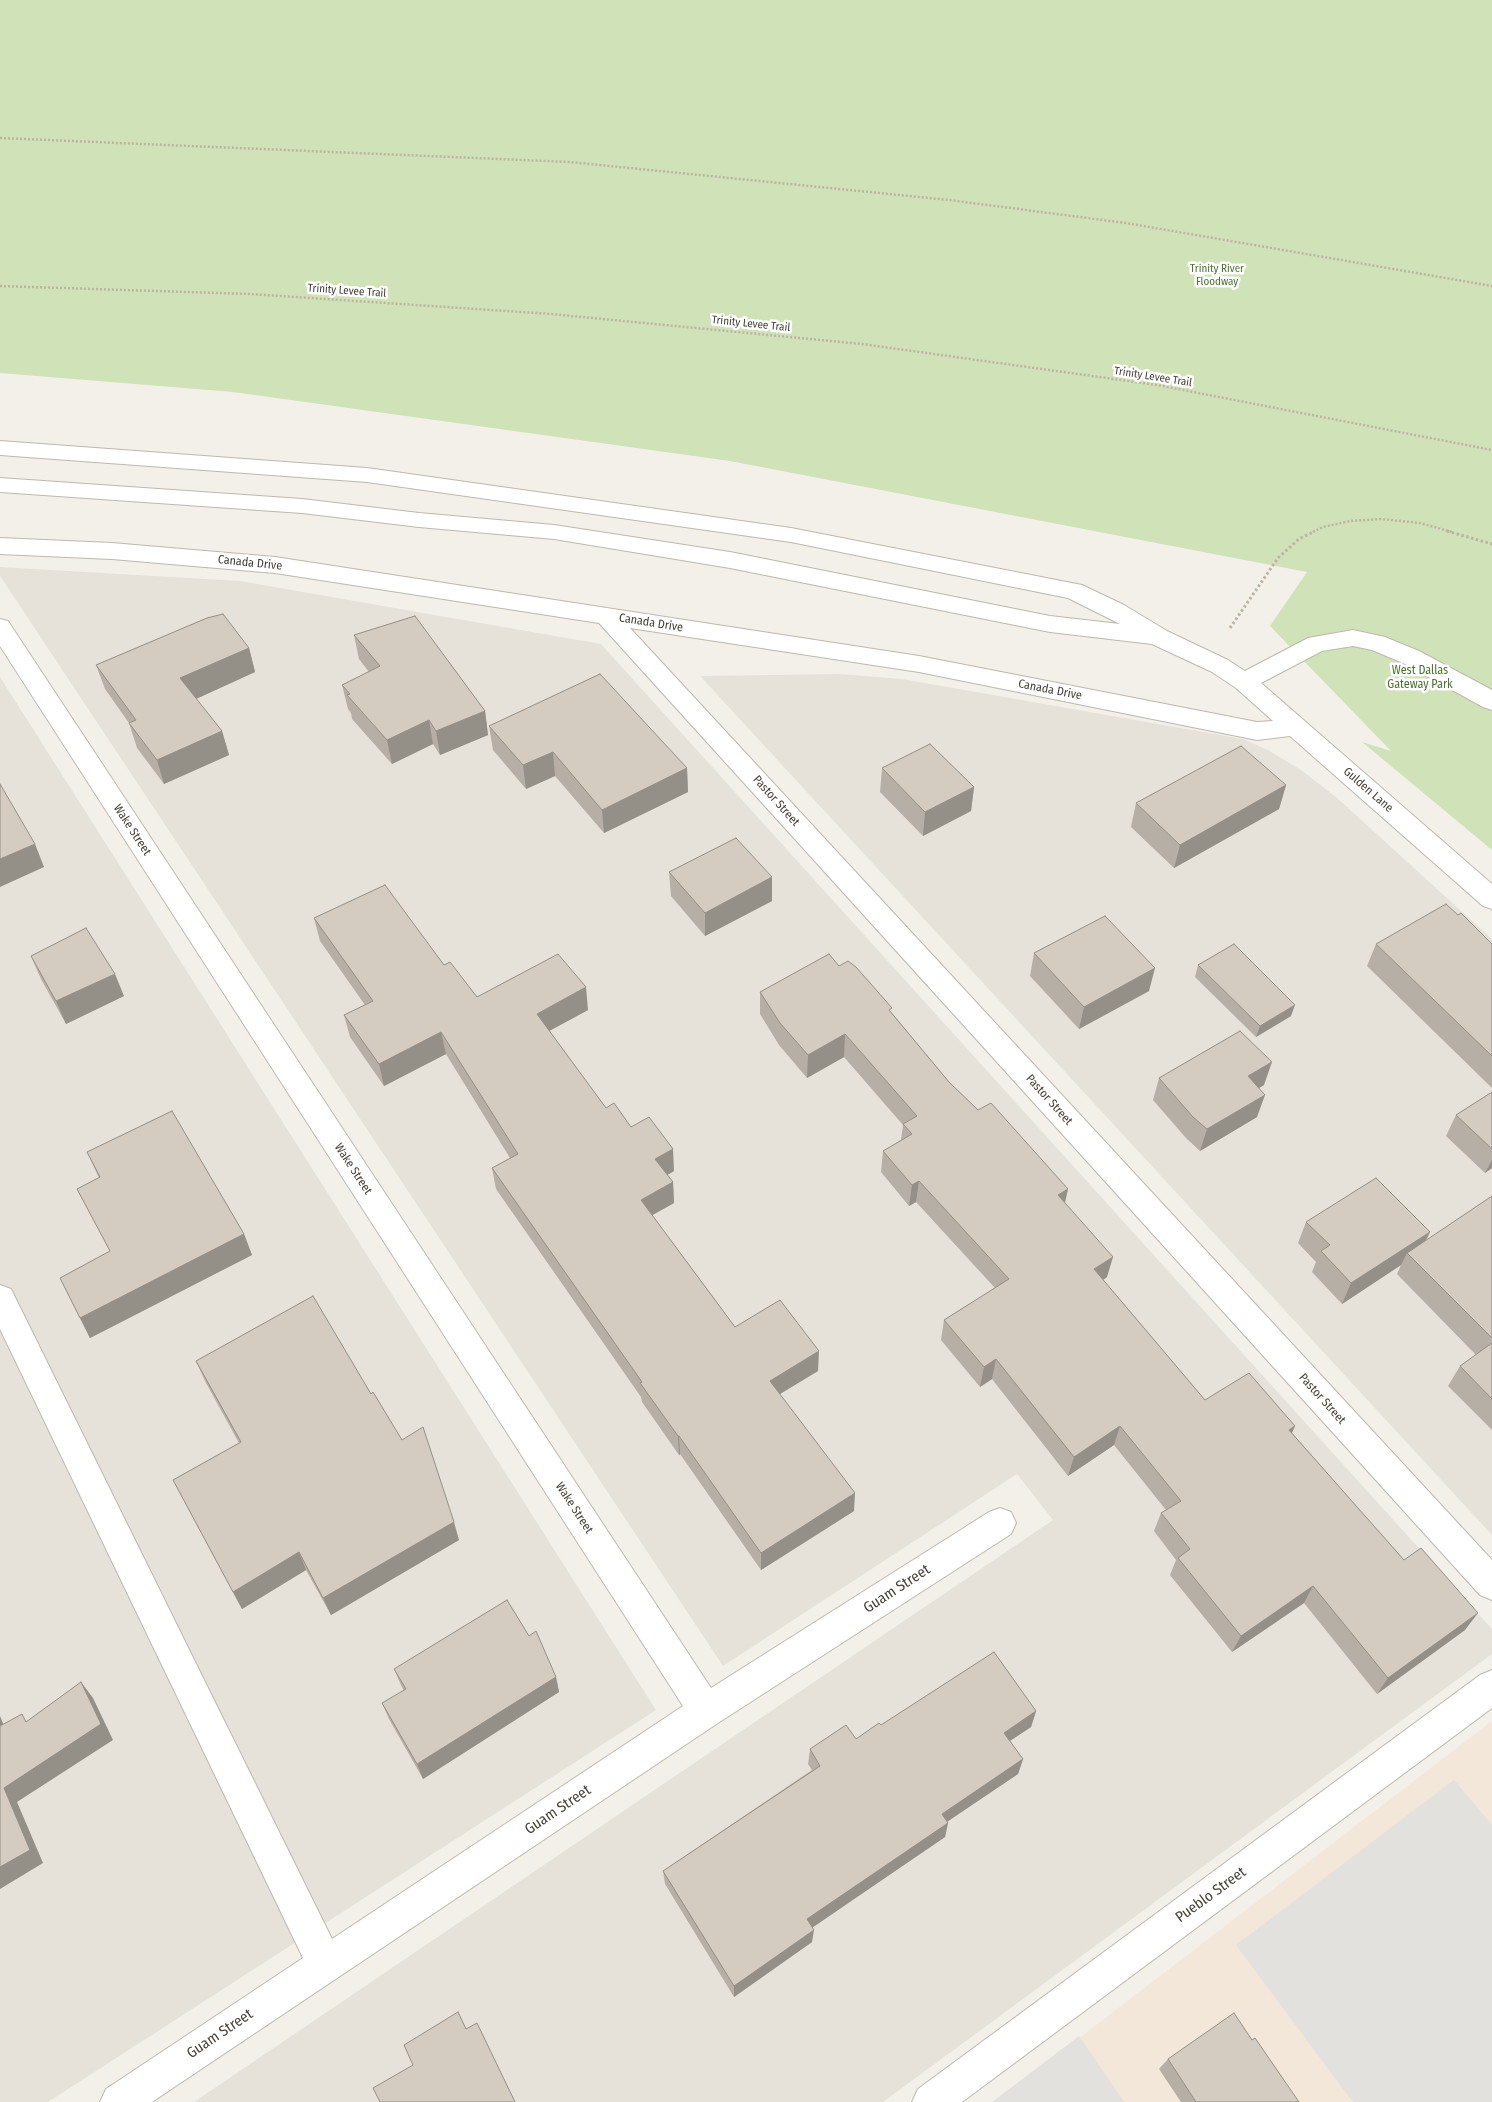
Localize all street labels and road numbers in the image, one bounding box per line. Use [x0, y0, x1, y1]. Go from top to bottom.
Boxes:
street label: Trinity Levee Trail [307, 282, 387, 300]
street label: Trinity Levee Trail [711, 313, 791, 335]
street label: Trinity Levee Trail [1113, 364, 1193, 390]
street label: Canada Drive [217, 552, 283, 574]
street label: Canada Drive [618, 611, 684, 635]
street label: Canada Drive [1017, 677, 1083, 703]
street label: Gulden Lane [1340, 765, 1396, 815]
street label: Pastor Street [750, 773, 802, 829]
street label: Wake Street [110, 802, 154, 858]
street label: Pastor Street [1023, 1072, 1075, 1128]
street label: Wake Street [331, 1141, 375, 1197]
street label: Pastor Street [1296, 1371, 1348, 1427]
street label: Wake Street [552, 1480, 596, 1536]
street label: Guam Street [860, 1561, 934, 1617]
street label: Guam Street [522, 1781, 594, 1839]
street label: Pueblo Street [1172, 1863, 1250, 1927]
street label: Guam Street [184, 2005, 256, 2063]

